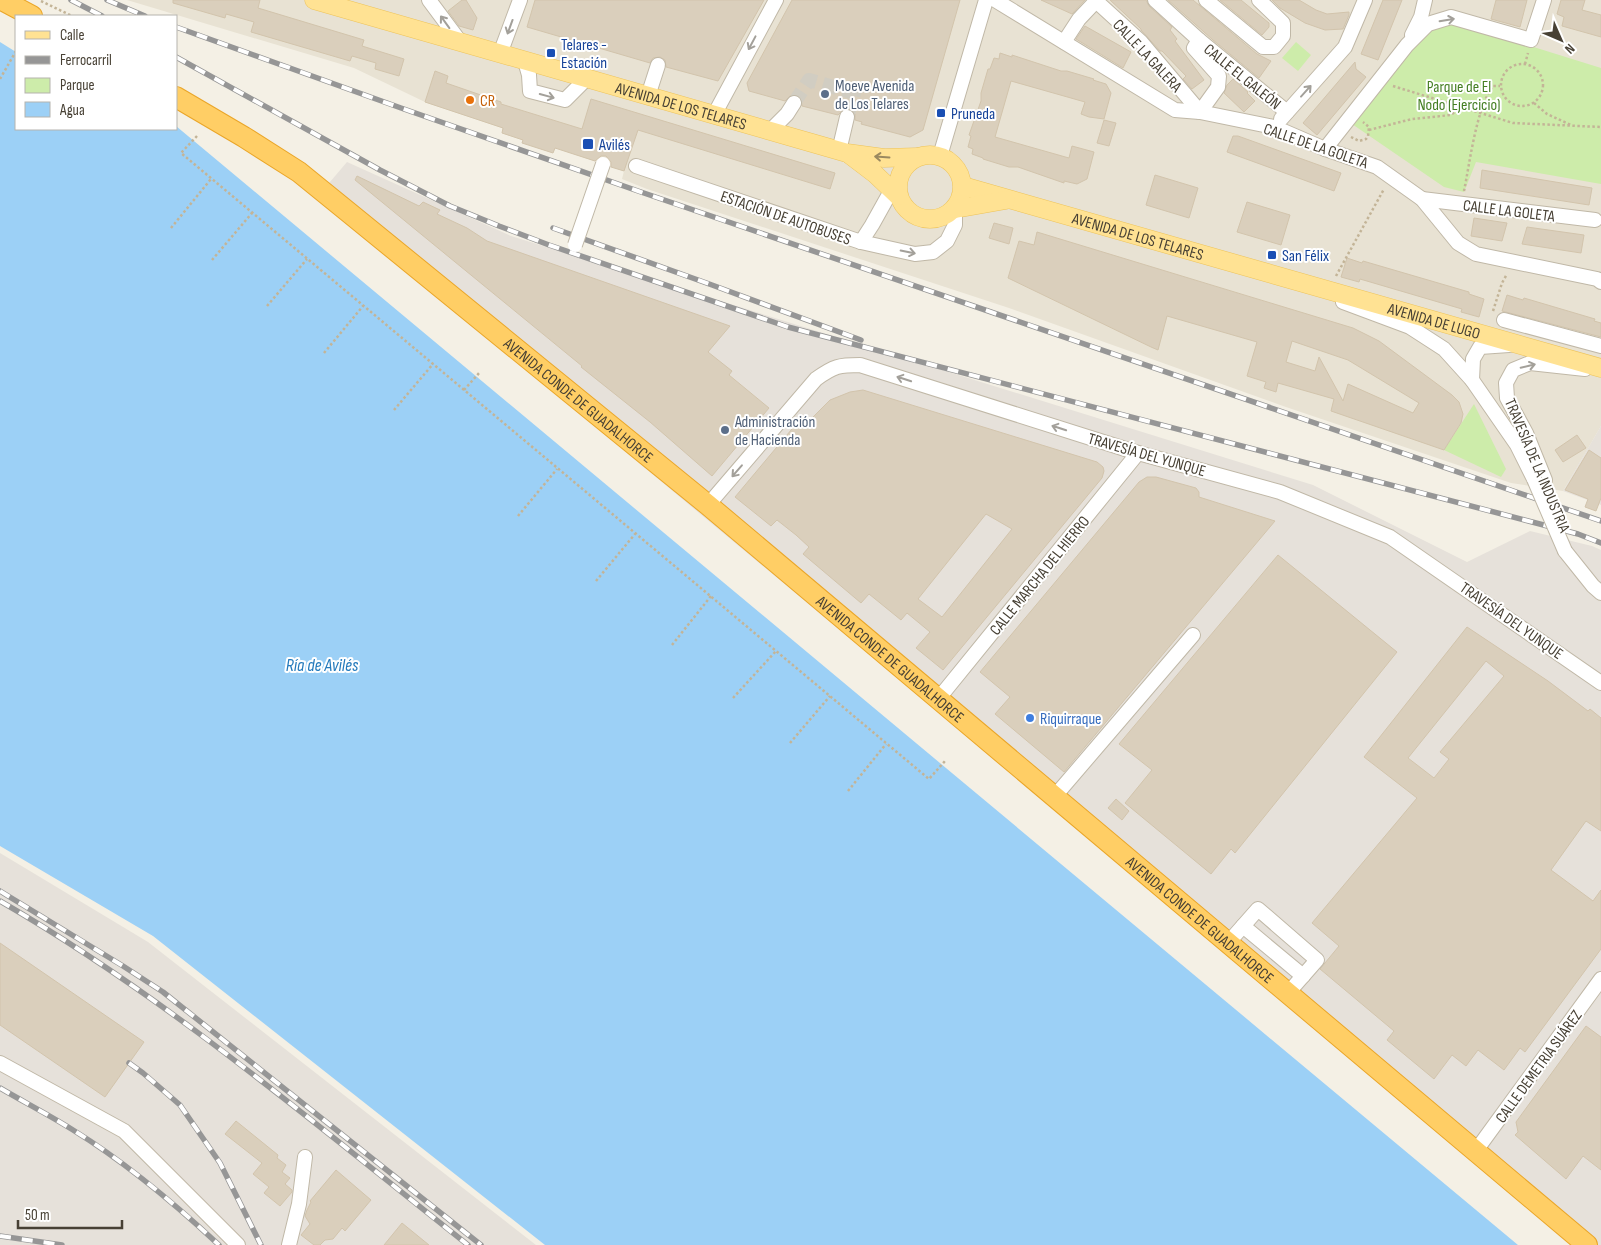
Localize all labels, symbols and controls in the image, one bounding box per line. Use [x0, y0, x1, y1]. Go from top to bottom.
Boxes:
one-way arrow [1438, 14, 1454, 24]
legend [15, 15, 178, 130]
one-way arrow [440, 15, 450, 29]
north arrow [1536, 15, 1586, 65]
street label: CALLE LA GALERA [1108, 16, 1186, 96]
one-way arrow [505, 19, 514, 34]
text: Calle [60, 26, 84, 45]
one-way arrow [747, 35, 757, 50]
place label: Telares - Estación [561, 36, 607, 73]
street label: CALLE EL GALEÓN [1200, 40, 1285, 114]
text: N [1561, 40, 1578, 57]
marker: Telares - Estación [545, 47, 557, 59]
text: Ferrocarril [60, 51, 112, 70]
text: Parque [60, 76, 95, 95]
place label: Moeve Avenida de Los Telares [835, 77, 914, 114]
park label: Parque de El Nodo (Ejercicio) [1417, 78, 1501, 115]
street label: AVENIDA DE LOS TELARES [612, 79, 749, 135]
one-way arrow [1300, 84, 1312, 97]
marker: Moeve Avenida de Los Telares [819, 88, 831, 100]
one-way arrow [539, 91, 555, 101]
place label: CR [480, 92, 495, 111]
marker: CR [464, 94, 476, 106]
text: Agua [59, 101, 85, 120]
place label: Pruneda [951, 105, 995, 124]
marker: Pruneda [935, 107, 947, 119]
street label: CALLE DE LA GOLETA [1261, 120, 1370, 173]
place label: Avilés [598, 136, 630, 155]
marker: Avilés [581, 137, 595, 151]
one-way arrow [875, 153, 891, 162]
street label: ESTACIÓN DE AUTOBUSES [718, 187, 853, 250]
street label: CALLE LA GOLETA [1462, 196, 1556, 227]
street label: AVENIDA DE LOS TELARES [1069, 209, 1205, 265]
place label: San Félix [1282, 247, 1329, 266]
one-way arrow [900, 248, 916, 258]
marker: San Félix [1266, 249, 1278, 261]
street label: AVENIDA DE LUGO [1384, 299, 1482, 344]
street label: AVENIDA CONDE DE GUADALHORCE [499, 334, 657, 468]
one-way arrow [1520, 360, 1536, 370]
one-way arrow [896, 373, 912, 383]
street label: TRAVESÍA DE LA INDUSTRIA [1500, 396, 1574, 536]
place label: Administración de Hacienda [734, 413, 815, 450]
one-way arrow [1051, 422, 1067, 432]
marker: Administración de Hacienda [719, 424, 731, 436]
street label: TRAVESÍA DEL YUNQUE [1086, 430, 1208, 481]
one-way arrow [732, 464, 743, 477]
street label: CALLE MARCHA DEL HIERRO [986, 512, 1094, 639]
street label: TRAVESÍA DEL YUNQUE [1456, 579, 1566, 664]
street label: AVENIDA CONDE DE GUADALHORCE [811, 592, 967, 727]
water label: Ría de Avilés [286, 655, 359, 676]
place label: Riquirraque [1040, 710, 1102, 729]
marker: Riquirraque [1024, 712, 1036, 724]
street label: AVENIDA CONDE DE GUADALHORCE [1121, 852, 1277, 988]
street label: CALLE DEMETRIA SUÁREZ [1492, 1006, 1587, 1127]
scale bar [18, 1198, 121, 1230]
text: 50 m [25, 1206, 50, 1225]

